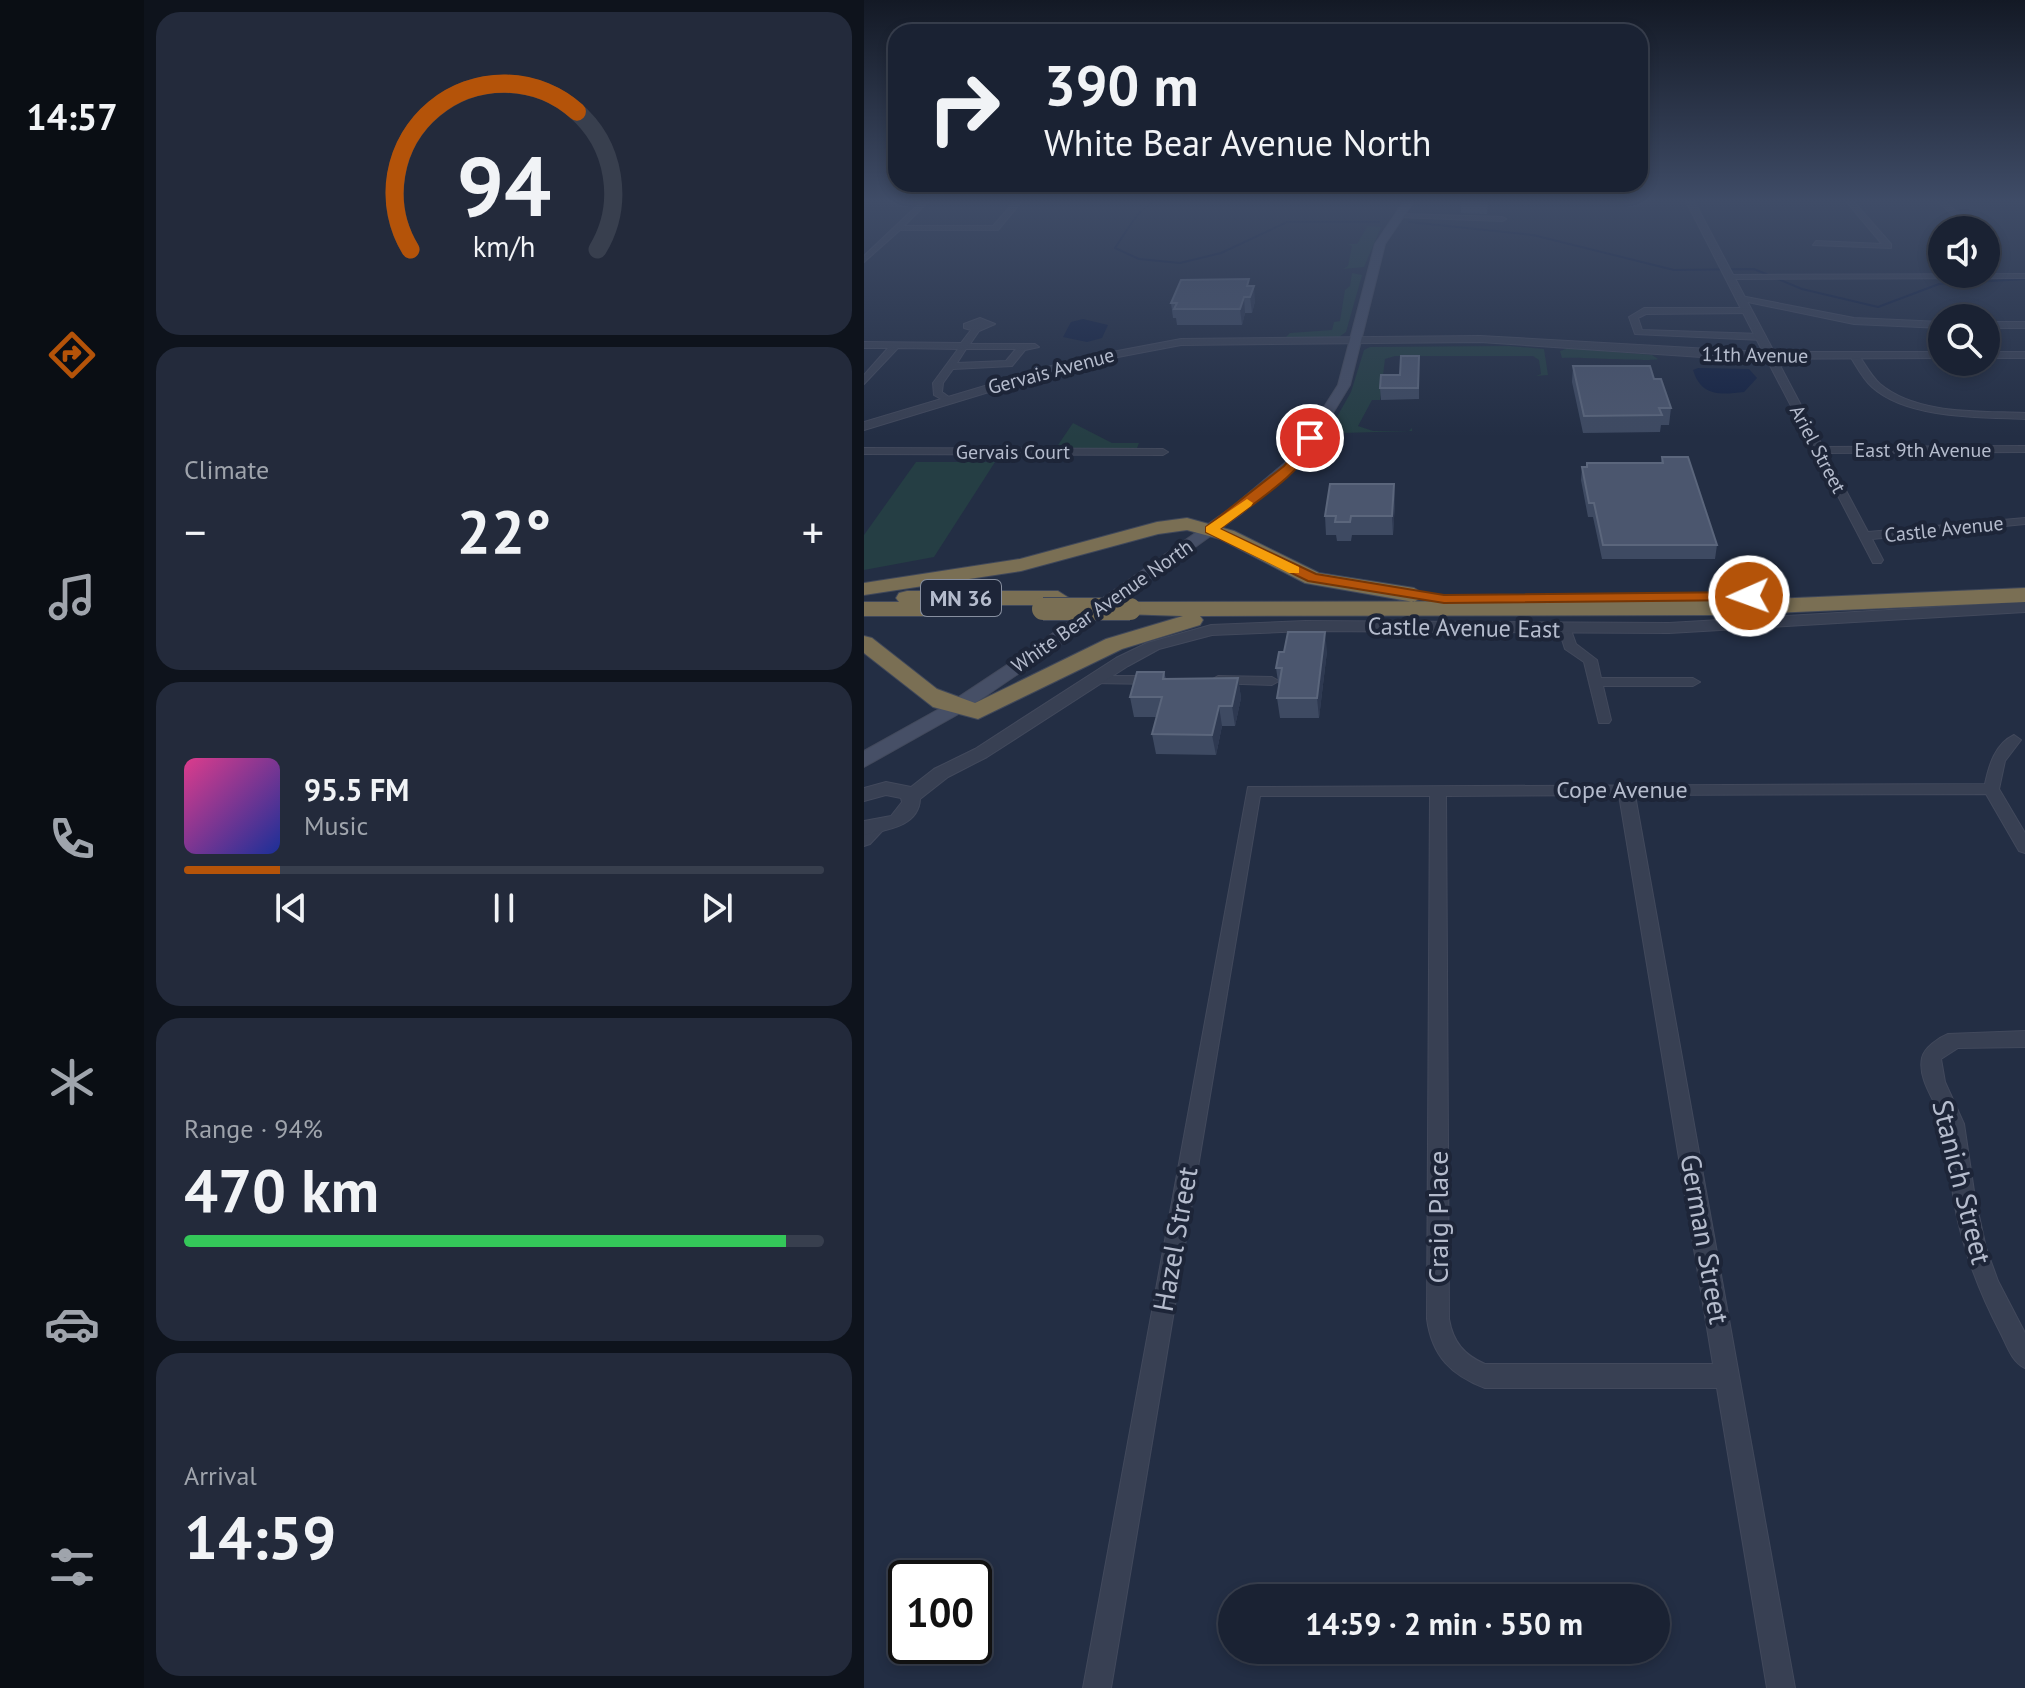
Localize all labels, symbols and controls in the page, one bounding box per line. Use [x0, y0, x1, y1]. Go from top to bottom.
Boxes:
text: 390 m [1044, 49, 1199, 121]
icon: right [912, 56, 1016, 160]
text: 14:57 [26, 93, 118, 140]
text: White Bear Avenue North [1044, 119, 1432, 166]
text: 94 [457, 130, 551, 238]
map controls [1928, 216, 2000, 376]
button: sound [1928, 216, 2000, 288]
text: km/h [473, 228, 535, 265]
button: search [1928, 304, 2000, 376]
icon: directions [44, 327, 100, 383]
street label: 11th Avenue [1701, 341, 1809, 369]
street label: Gervais Avenue [985, 342, 1117, 400]
street label: Ariel Street [1784, 400, 1852, 498]
pin [1276, 404, 1344, 472]
icon: arrive [1288, 416, 1332, 460]
street label: East 9th Avenue [1855, 437, 1991, 463]
street label: Gervais Court [956, 439, 1070, 465]
text: Climate [184, 453, 269, 486]
text: 22° [457, 492, 551, 570]
text: − [184, 503, 206, 560]
text: + [802, 503, 824, 560]
street label: Castle Avenue [1883, 510, 2005, 548]
street label: White Bear Avenue North [1006, 534, 1198, 678]
position arrow [1707, 554, 1791, 638]
icon: music [44, 569, 100, 625]
road number: MN 36 [921, 580, 1001, 616]
street label: Castle Avenue East [1367, 610, 1561, 645]
text: 95.5 FM [304, 770, 409, 809]
street label: Cope Avenue [1556, 774, 1688, 805]
text: Music [304, 809, 368, 842]
icon: phone [44, 811, 100, 867]
icon: previous [269, 886, 313, 930]
icon: pause [482, 886, 526, 930]
icon: next [695, 886, 739, 930]
icon: climate [44, 1054, 100, 1110]
street label: Stanich Street [1924, 1096, 2001, 1268]
text: Range · 94% [184, 1112, 323, 1145]
text: 470 km [184, 1151, 379, 1229]
street label: Craig Place [1419, 1151, 1456, 1283]
street label: German Street [1672, 1151, 1739, 1327]
street label: Hazel Street [1144, 1163, 1206, 1314]
icon: car [44, 1296, 100, 1352]
text: Arrival [184, 1459, 257, 1492]
text: 14:59 [184, 1498, 336, 1576]
icon: filters [44, 1539, 100, 1595]
speed limit sign: 100 [888, 1560, 992, 1664]
text: 14:59 · 2 min · 550 m [1305, 1604, 1583, 1643]

